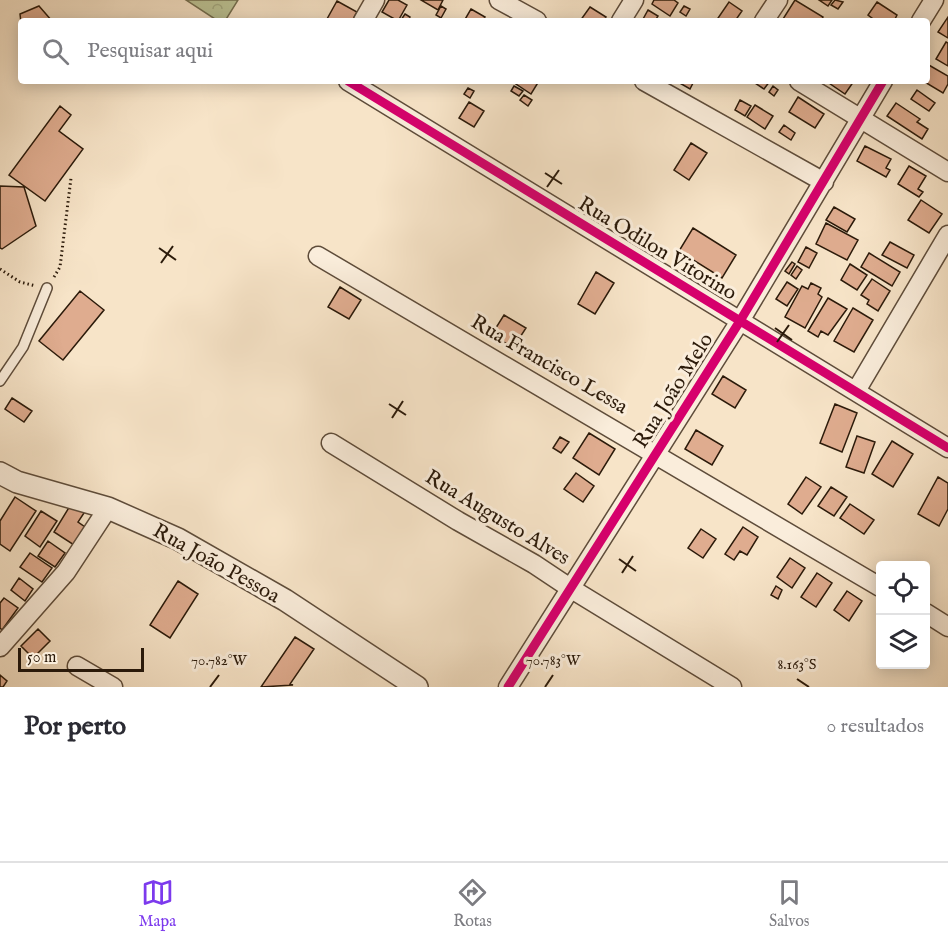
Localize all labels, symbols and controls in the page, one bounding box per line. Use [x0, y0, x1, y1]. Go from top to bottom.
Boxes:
search box [18, 18, 930, 84]
icon: search [39, 35, 72, 68]
text: Pesquisar aqui [87, 37, 213, 65]
street label: Rua Odilon Vitorino [573, 191, 741, 307]
street label: Rua Francisco Lessa [466, 309, 633, 421]
street label: Rua João Melo [628, 328, 720, 454]
street label: Rua Augusto Alves [420, 464, 574, 572]
street label: Rua João Pessoa [148, 518, 285, 611]
map controls [876, 561, 930, 669]
button: locate [876, 561, 930, 615]
button: layers [876, 615, 930, 669]
scale bar [18, 645, 144, 672]
text: 50 m [27, 648, 56, 668]
text: 70.782°W [191, 651, 248, 670]
text: 70.783°W [526, 651, 581, 670]
text: 8.163°S [777, 655, 817, 674]
text: Por perto [24, 710, 126, 743]
text: 0 resultados [826, 714, 924, 739]
tab: Mapa [139, 876, 176, 932]
tab: Rotas [453, 876, 492, 932]
tab: Salvos [769, 876, 809, 932]

